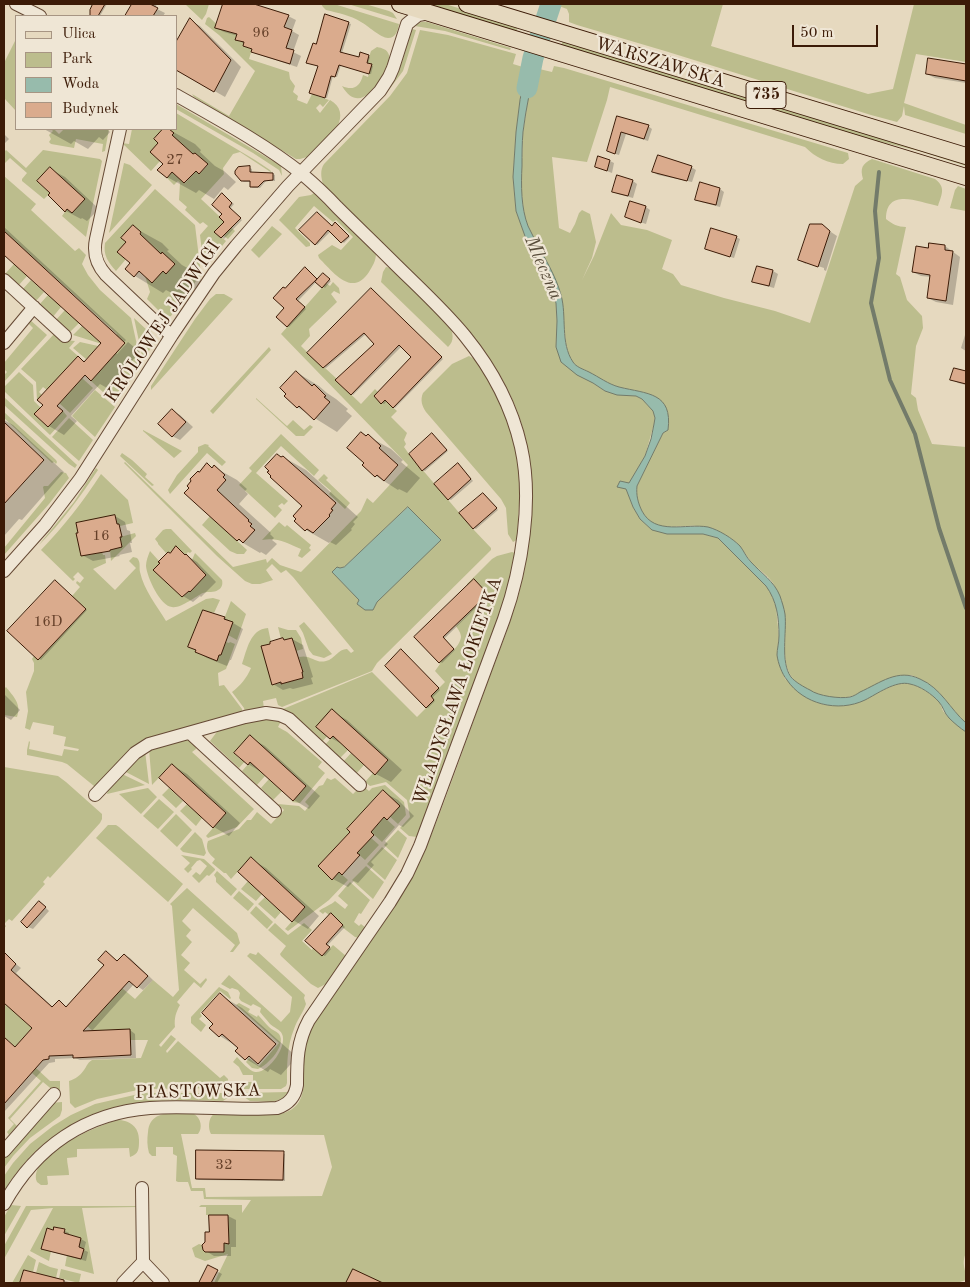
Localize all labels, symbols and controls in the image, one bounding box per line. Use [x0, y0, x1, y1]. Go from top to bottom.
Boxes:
legend [15, 15, 178, 130]
scale bar [795, 15, 881, 47]
house number: 96 [252, 24, 270, 42]
text: 50 m [800, 26, 834, 41]
text: Ulica [62, 27, 96, 42]
street label: WARSZAWSKA [592, 33, 728, 93]
text: Park [62, 52, 93, 67]
text: Woda [62, 77, 99, 92]
road number: 735 [746, 82, 786, 108]
text: Budynek [62, 102, 119, 117]
house number: 27 [166, 151, 184, 169]
water label: Mleczna [519, 232, 567, 304]
street label: KRÓLOWEJ JADWIGI [101, 237, 225, 407]
house number: 16 [92, 527, 110, 545]
street label: WŁADYSŁAWA ŁOKIETKA [409, 574, 507, 808]
house number: 16D [33, 613, 63, 631]
street label: PIASTOWSKA [135, 1080, 261, 1104]
house number: 32 [215, 1156, 233, 1174]

